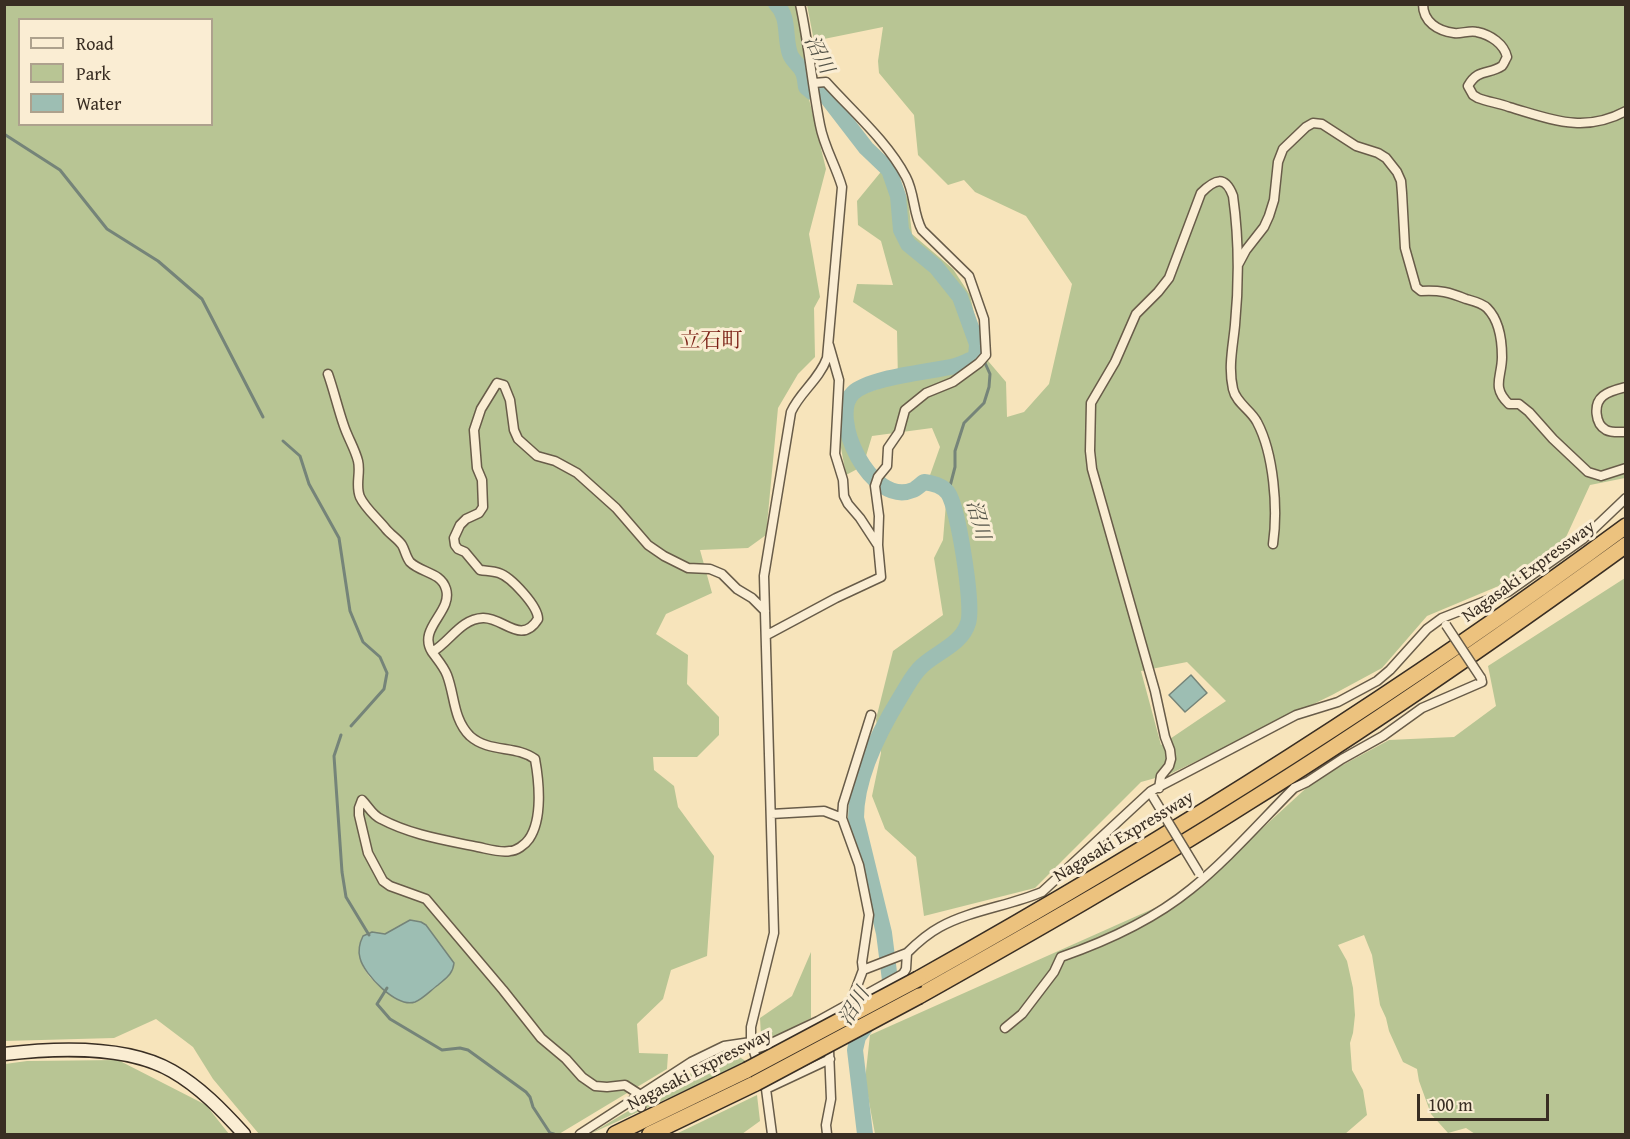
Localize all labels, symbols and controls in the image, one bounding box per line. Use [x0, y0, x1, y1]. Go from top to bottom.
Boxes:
legend [18, 18, 213, 126]
text: Road [76, 30, 114, 57]
water label: 沼川 [798, 32, 838, 78]
text: Park [76, 60, 111, 87]
text: Water [76, 90, 121, 117]
district label: 立石町 [680, 329, 742, 355]
water label: 沼川 [960, 498, 994, 542]
street label: Nagasaki Expressway [1458, 516, 1600, 628]
street label: Nagasaki Expressway [1050, 787, 1198, 887]
water label: 沼川 [834, 984, 876, 1030]
street label: Nagasaki Expressway [624, 1024, 776, 1116]
scale bar [1420, 1082, 1552, 1120]
text: 100 m [1428, 1091, 1473, 1118]

